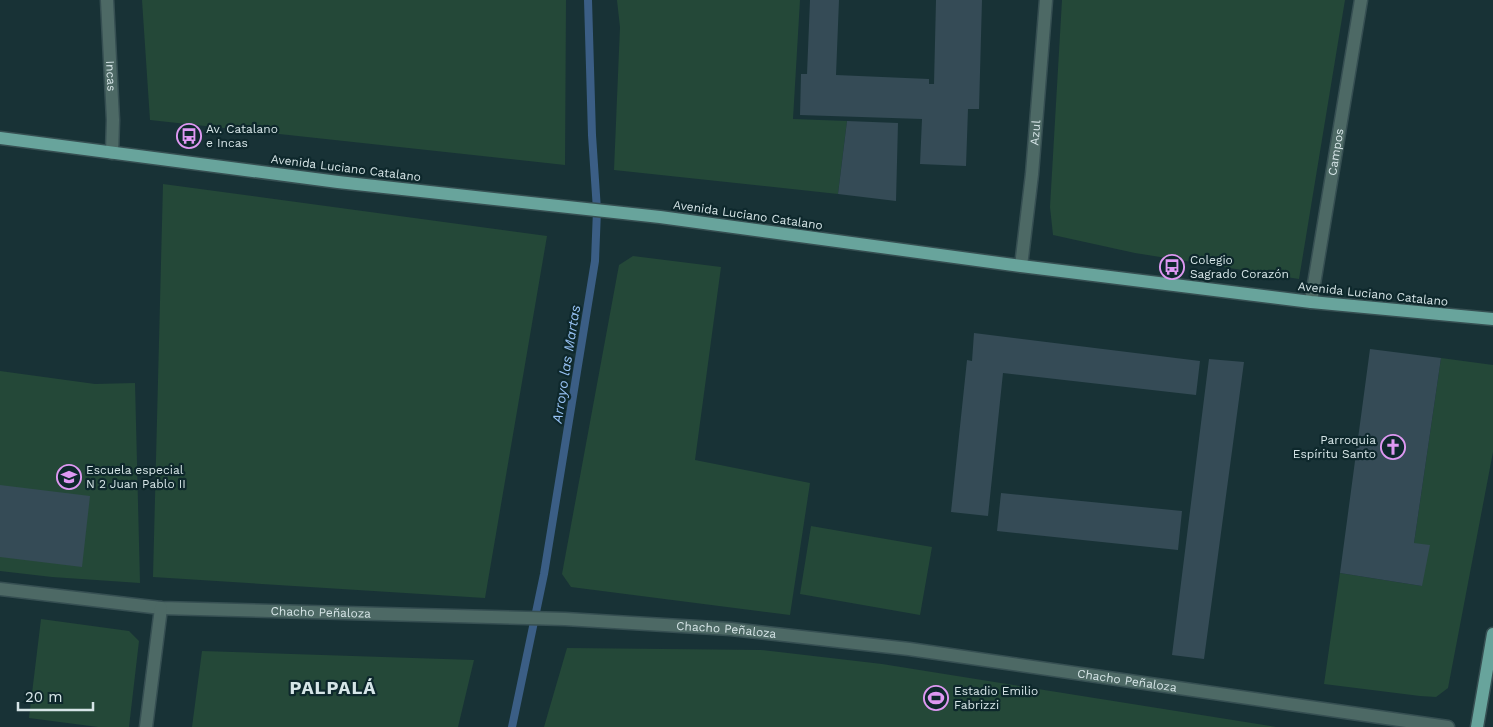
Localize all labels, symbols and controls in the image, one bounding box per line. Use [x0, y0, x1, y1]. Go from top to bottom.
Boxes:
street label: Incas [103, 60, 119, 92]
street label: Azul [1027, 119, 1043, 146]
place label: Av. Catalano e Incas [206, 122, 278, 150]
bus stop icon: Av. Catalano e Incas [176, 123, 202, 149]
street label: Campos [1325, 127, 1347, 177]
street label: Avenida Luciano Catalano [270, 152, 422, 184]
street label: Avenida Luciano Catalano [672, 198, 824, 232]
place label: Colegio Sagrado Corazón [1190, 253, 1289, 281]
bus stop icon: Colegio Sagrado Corazón [1159, 254, 1185, 280]
street label: Avenida Luciano Catalano [1297, 279, 1449, 309]
water label: Arroyo las Martas [549, 304, 583, 425]
place label: Parroquia Espíritu Santo [1293, 433, 1376, 461]
church icon: Parroquia Espíritu Santo [1380, 434, 1406, 460]
place label: Escuela especial N 2 Juan Pablo II [86, 463, 186, 491]
school or university icon: Escuela especial N 2 Juan Pablo II [56, 464, 82, 490]
street label: Chacho Peñaloza [270, 604, 371, 621]
street label: Chacho Peñaloza [676, 619, 777, 641]
street label: Chacho Peñaloza [1076, 666, 1178, 695]
district label: PALPALÁ [290, 677, 376, 698]
scale bar [18, 680, 92, 712]
place label: Estadio Emilio Fabrizzi [954, 684, 1038, 712]
sports icon: Estadio Emilio Fabrizzi [923, 685, 949, 711]
text: 20 m [25, 688, 63, 706]

